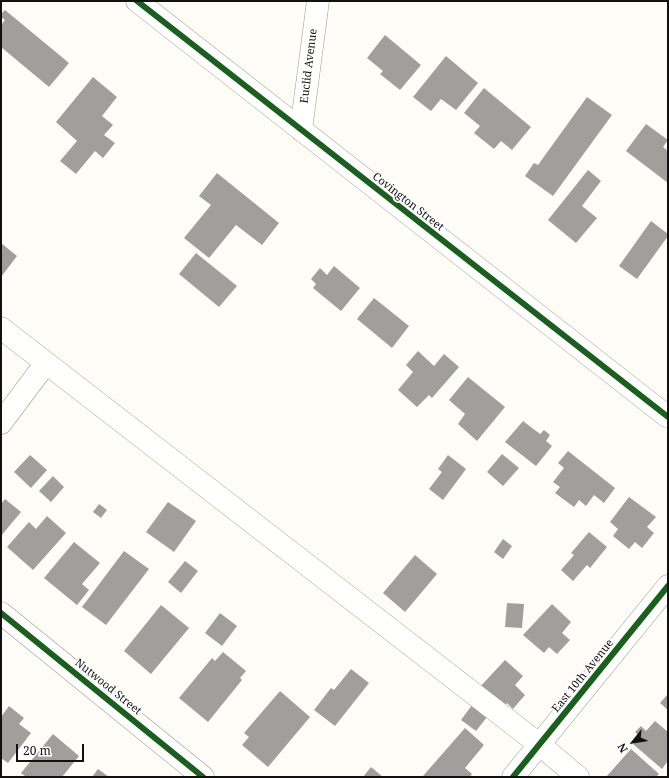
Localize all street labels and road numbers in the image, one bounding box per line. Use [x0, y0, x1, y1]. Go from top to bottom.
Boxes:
street label: Euclid Avenue [298, 28, 320, 104]
street label: Covington Street [370, 170, 446, 234]
street label: East 10th Avenue [550, 637, 616, 715]
street label: Nutwood Street [72, 656, 144, 718]

